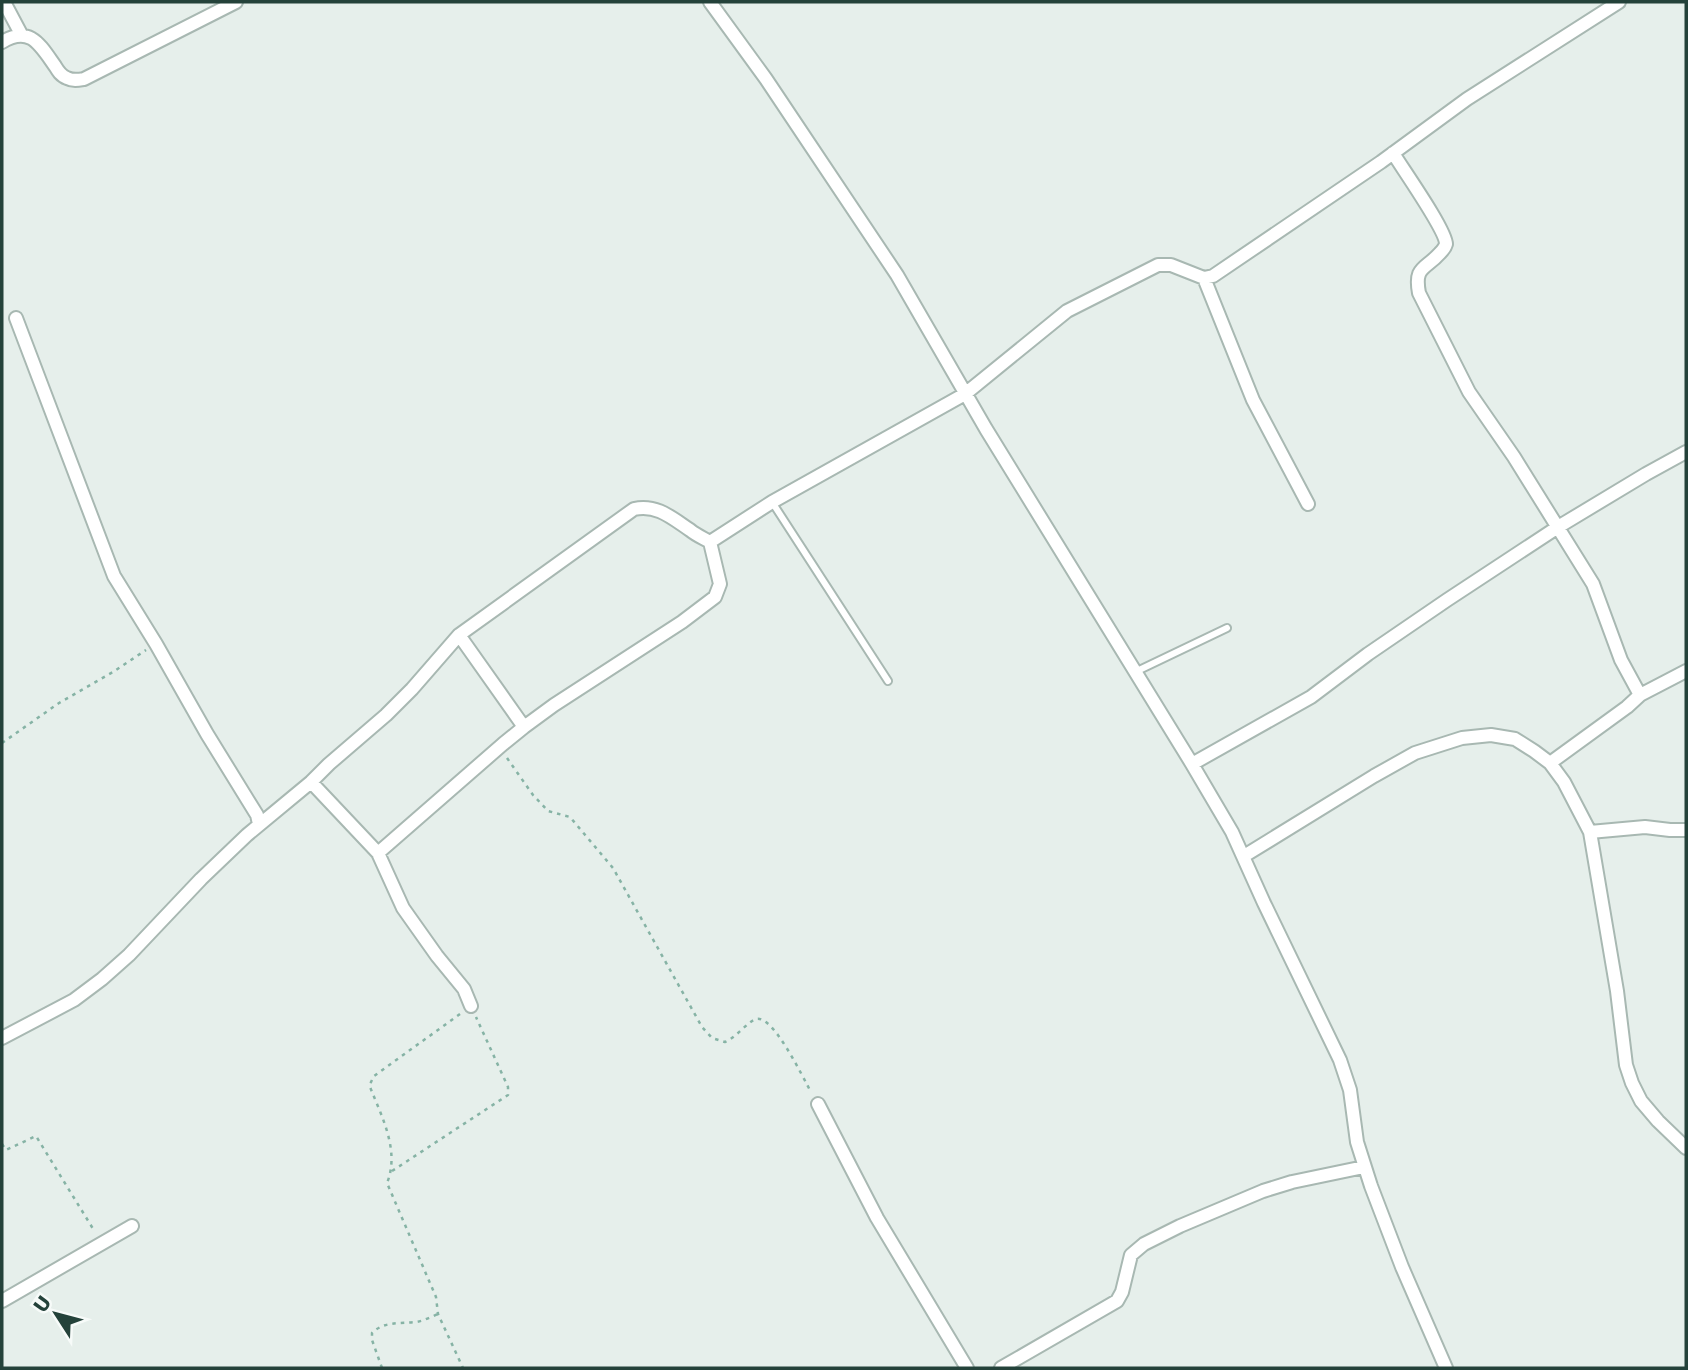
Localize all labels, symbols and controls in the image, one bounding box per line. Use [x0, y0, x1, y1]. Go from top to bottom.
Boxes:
north arrow [21, 1279, 91, 1349]
text: U [29, 1291, 56, 1317]

